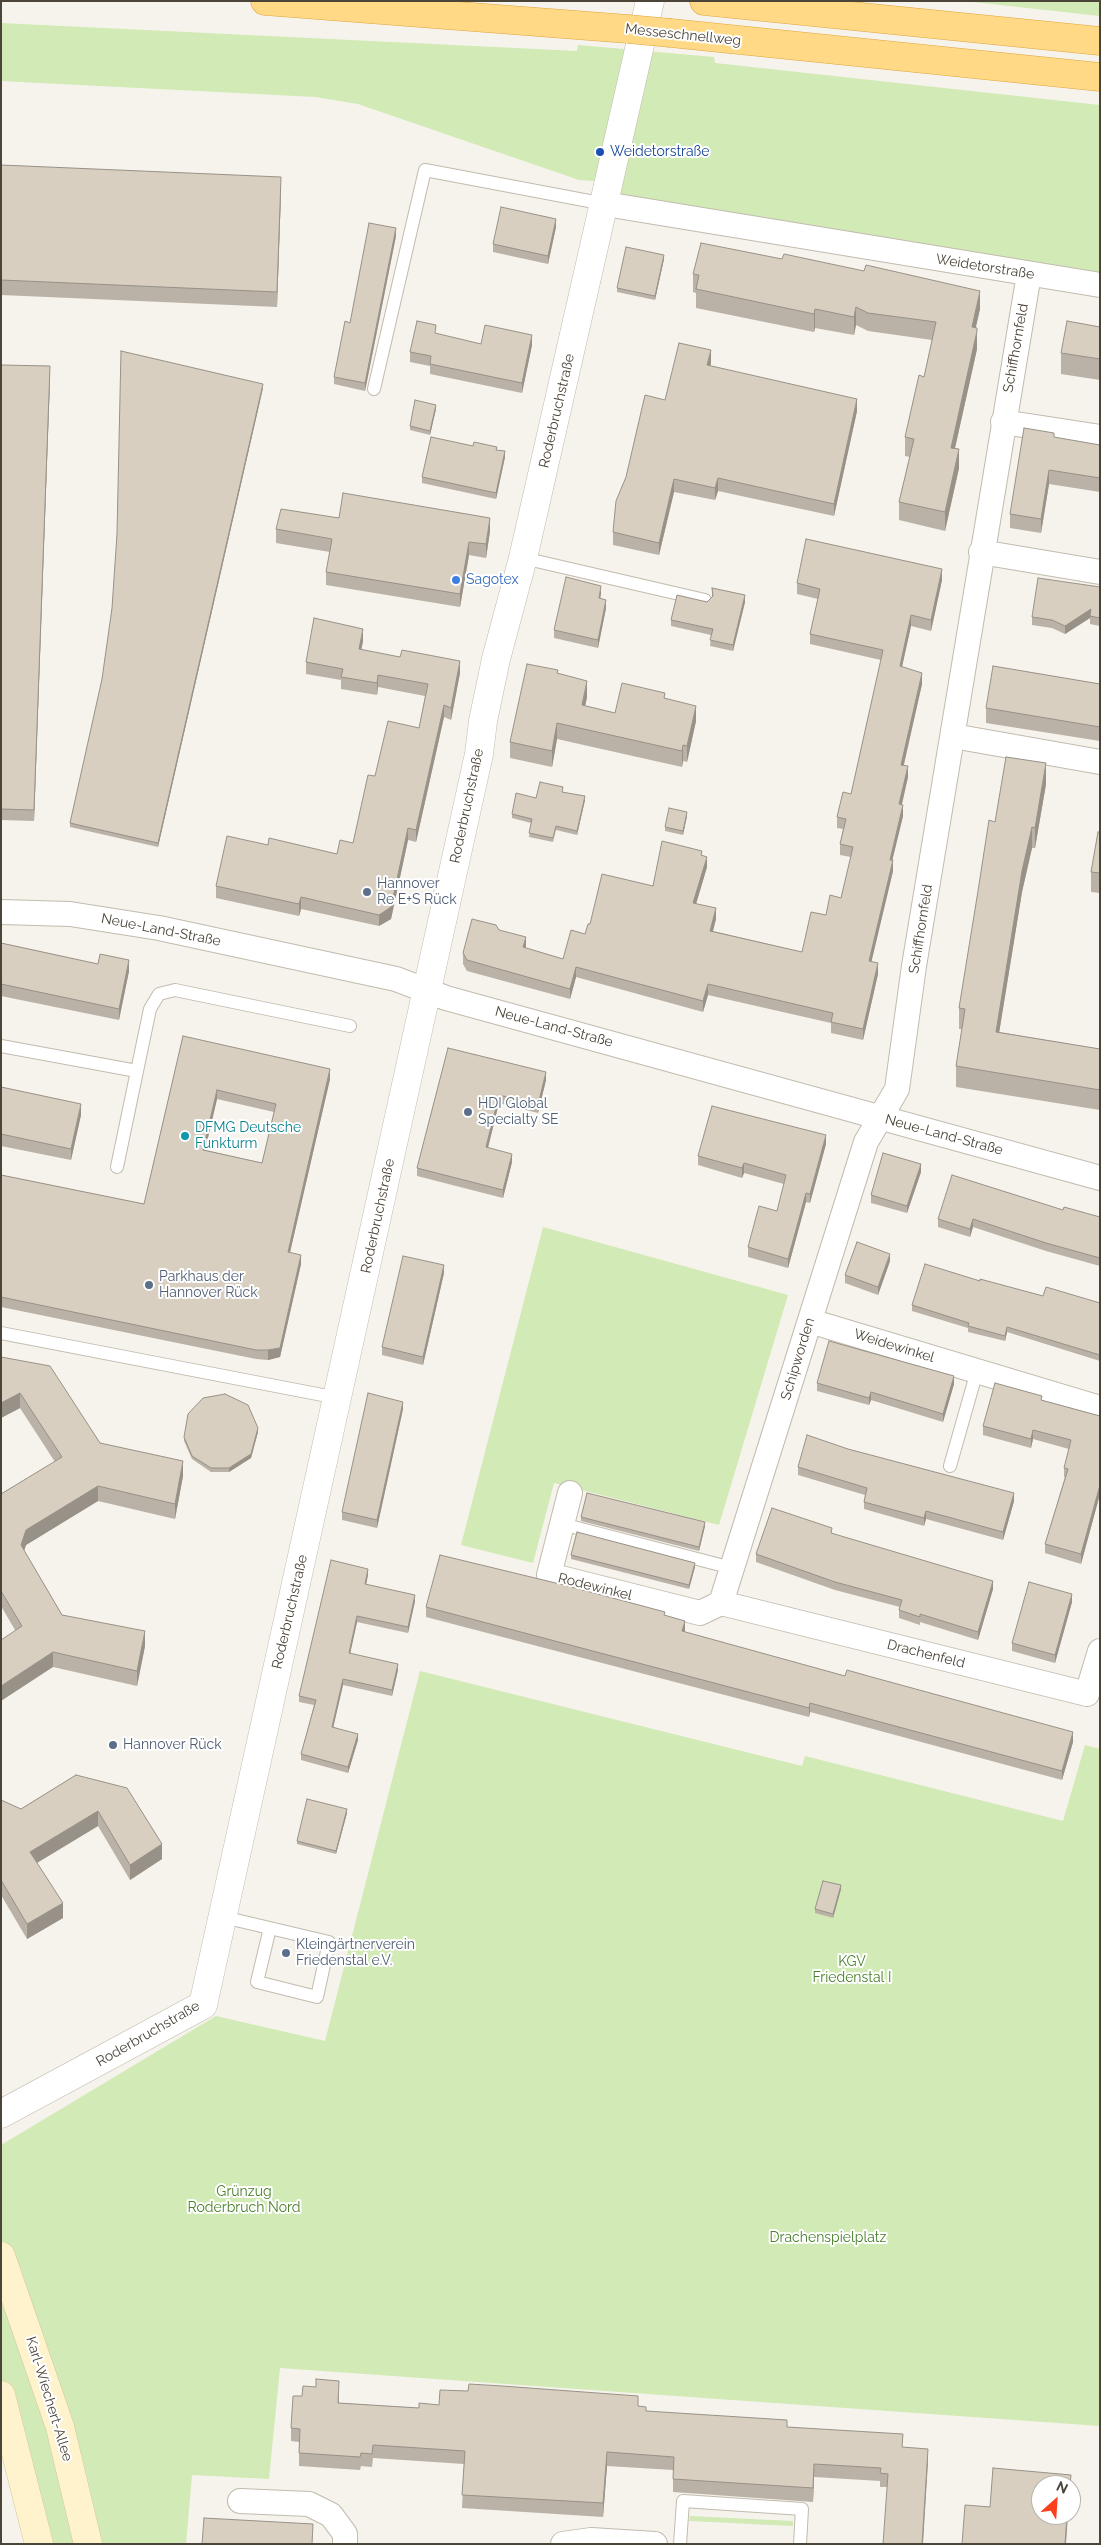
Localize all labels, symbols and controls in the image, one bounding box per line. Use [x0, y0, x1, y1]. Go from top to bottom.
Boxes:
street label: Messeschnellweg [624, 21, 742, 49]
place label: Weidetorstraße [610, 144, 710, 160]
marker: Weidetorstraße [594, 146, 606, 158]
street label: Weidetorstraße [935, 251, 1035, 283]
street label: Schiffhornfeld [1000, 302, 1032, 394]
street label: Roderbruchstraße [536, 352, 578, 470]
place label: Sagotex [466, 572, 519, 588]
marker: Sagotex [450, 574, 462, 586]
street label: Roderbruchstraße [447, 747, 487, 865]
place label: Hannover Re E+S Rück [377, 876, 457, 909]
street label: Schiffhornfeld [906, 883, 936, 975]
marker: Hannover Re E+S Rück [361, 886, 373, 898]
street label: Neue-Land-Straße [100, 910, 222, 950]
street label: Neue-Land-Straße [493, 1003, 615, 1051]
place label: HDI Global Specialty SE [478, 1096, 558, 1128]
marker: HDI Global Specialty SE [462, 1106, 474, 1118]
street label: Neue-Land-Straße [883, 1111, 1005, 1159]
place label: DFMG Deutsche Funkturm [195, 1120, 301, 1152]
marker: DFMG Deutsche Funkturm [179, 1130, 191, 1142]
street label: Roderbruchstraße [358, 1157, 398, 1275]
place label: Parkhaus der Hannover Rück [159, 1269, 258, 1302]
marker: Parkhaus der Hannover Rück [143, 1279, 155, 1291]
street label: Schipworden [778, 1316, 818, 1402]
street label: Weidewinkel [852, 1326, 936, 1366]
street label: Roderbruchstraße [269, 1553, 311, 1671]
street label: Rodewinkel [556, 1570, 634, 1604]
street label: Drachenfeld [885, 1636, 967, 1672]
place label: Hannover Rück [123, 1737, 222, 1753]
marker: Hannover Rück [107, 1739, 119, 1751]
place label: Kleingärtnerverein Friedenstal e.V. [296, 1937, 415, 1970]
marker: Kleingärtnerverein Friedenstal e.V. [280, 1947, 292, 1959]
park label: KGV Friedenstal I [813, 1954, 891, 1986]
street label: Roderbruchstraße [93, 1998, 203, 2070]
park label: Grünzug Roderbruch Nord [188, 2184, 300, 2216]
park label: Drachenspielplatz [770, 2230, 886, 2246]
street label: Karl-Wiechert-Allee [22, 2335, 76, 2463]
north arrow [1031, 2475, 1081, 2525]
text: N [1054, 2478, 1070, 2497]

